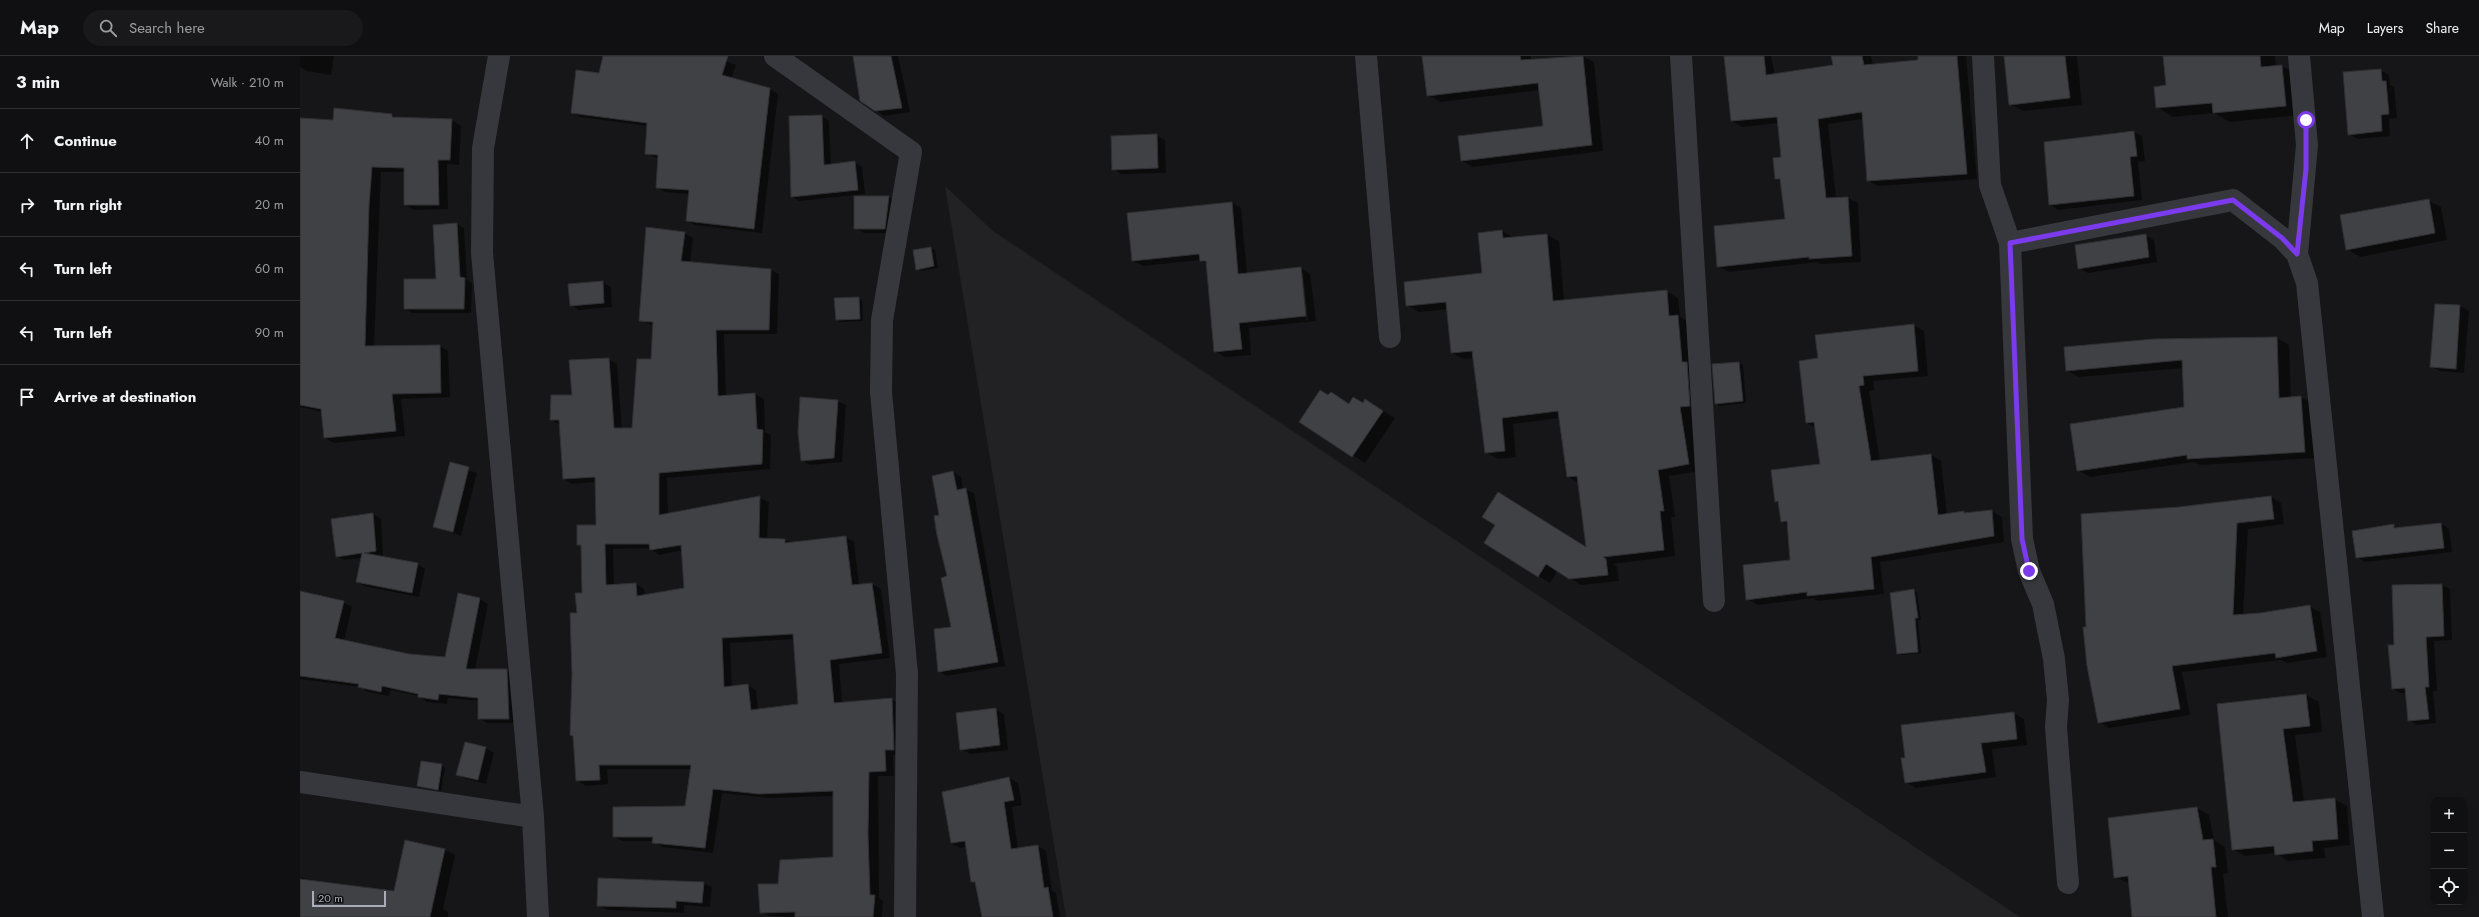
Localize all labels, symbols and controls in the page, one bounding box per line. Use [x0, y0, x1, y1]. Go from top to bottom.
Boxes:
search box [83, 10, 363, 46]
text: Map [20, 14, 59, 41]
icon: search [97, 17, 119, 39]
text: Search here [129, 17, 205, 39]
text: Map [2319, 18, 2345, 38]
text: Layers [2367, 18, 2403, 38]
text: Share [2425, 18, 2459, 38]
text: 3 min [16, 70, 60, 94]
text: Walk · 210 m [211, 73, 284, 92]
route start [2297, 111, 2315, 129]
icon: ahead [16, 130, 38, 152]
text: Continue [54, 130, 117, 152]
text: 40 m [255, 131, 284, 150]
icon: right [16, 194, 38, 216]
text: Turn right [54, 194, 122, 216]
text: 20 m [255, 195, 284, 214]
icon: left [16, 258, 38, 280]
text: Turn left [54, 258, 112, 280]
text: 60 m [255, 259, 284, 278]
icon: left [16, 322, 38, 344]
text: Turn left [54, 322, 112, 344]
text: 90 m [255, 323, 284, 342]
icon: arrive [16, 386, 38, 408]
text: Arrive at destination [54, 386, 196, 408]
route end [2020, 562, 2038, 580]
map controls [2431, 797, 2467, 905]
button: + [2431, 797, 2467, 833]
button: − [2431, 833, 2467, 869]
button: locate [2431, 869, 2467, 905]
scale bar [312, 889, 386, 908]
text: 20 m [318, 890, 343, 906]

